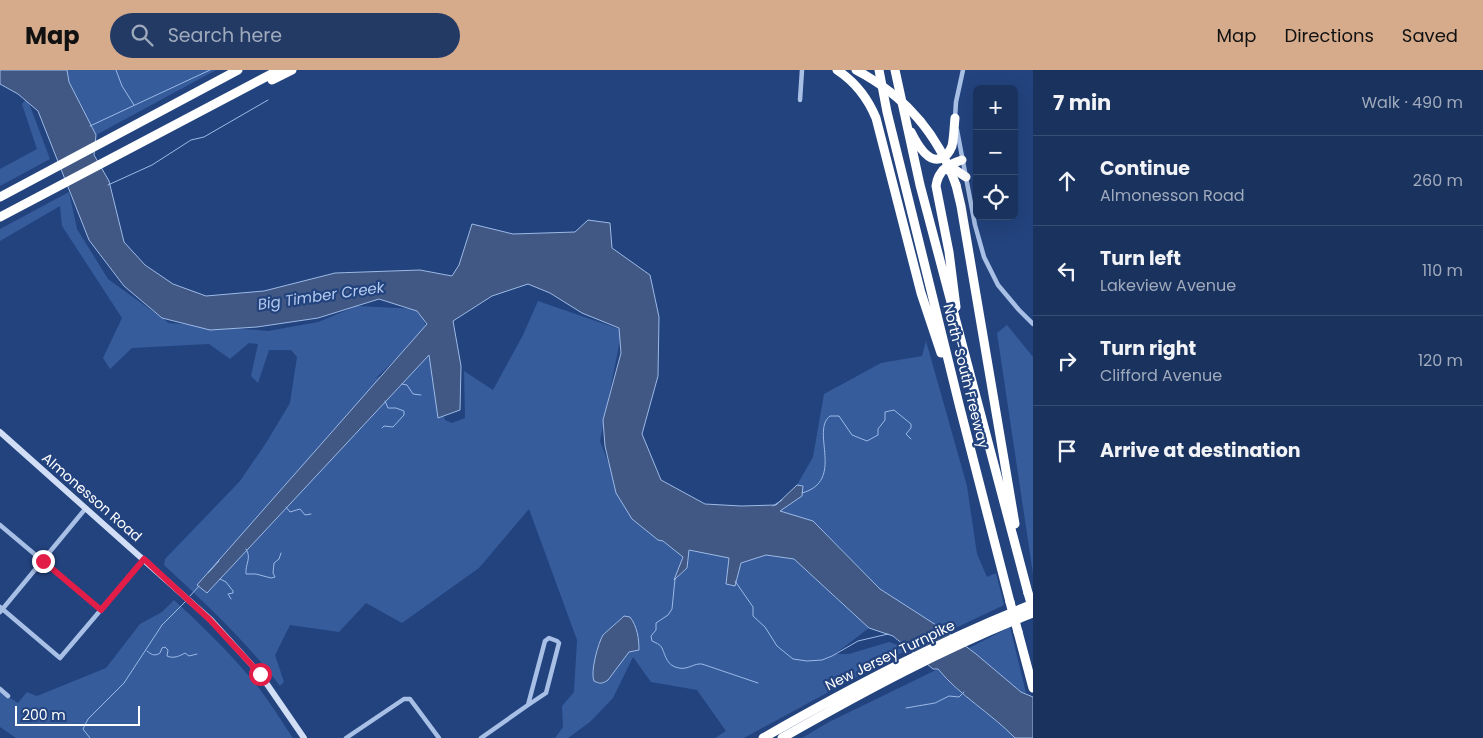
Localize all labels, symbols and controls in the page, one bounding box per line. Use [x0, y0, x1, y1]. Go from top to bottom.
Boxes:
search box [110, 13, 460, 58]
text: Map [25, 19, 80, 52]
icon: search [128, 21, 156, 49]
text: Search here [168, 22, 282, 49]
text: Map [1217, 23, 1256, 48]
text: Directions [1284, 23, 1374, 48]
text: Saved [1402, 23, 1458, 48]
map controls [973, 85, 1018, 220]
button: + [973, 85, 1018, 130]
text: 7 min [1053, 88, 1111, 117]
text: Walk · 490 m [1362, 91, 1463, 114]
button: − [973, 130, 1018, 175]
text: Continue [1100, 155, 1190, 182]
icon: ahead [1053, 167, 1081, 195]
text: 260 m [1413, 169, 1463, 192]
button: locate [973, 175, 1018, 220]
text: Almonesson Road [1100, 184, 1245, 207]
text: Turn left [1100, 245, 1181, 272]
icon: left [1053, 257, 1081, 285]
text: 110 m [1422, 259, 1463, 282]
text: Lakeview Avenue [1100, 274, 1236, 297]
water label: Big Timber Creek [256, 276, 387, 315]
street label: North-South Freeway [938, 302, 994, 450]
text: Turn right [1100, 335, 1196, 362]
icon: right [1053, 347, 1081, 375]
text: 120 m [1418, 349, 1463, 372]
text: Clifford Avenue [1100, 364, 1222, 387]
icon: arrive [1053, 437, 1081, 465]
text: Arrive at destination [1100, 437, 1301, 464]
street label: Almonesson Road [38, 448, 146, 546]
route end [32, 550, 55, 573]
street label: New Jersey Turnpike [822, 615, 959, 695]
route start [249, 663, 272, 686]
scale bar [15, 703, 140, 726]
text: 200 m [22, 705, 66, 725]

